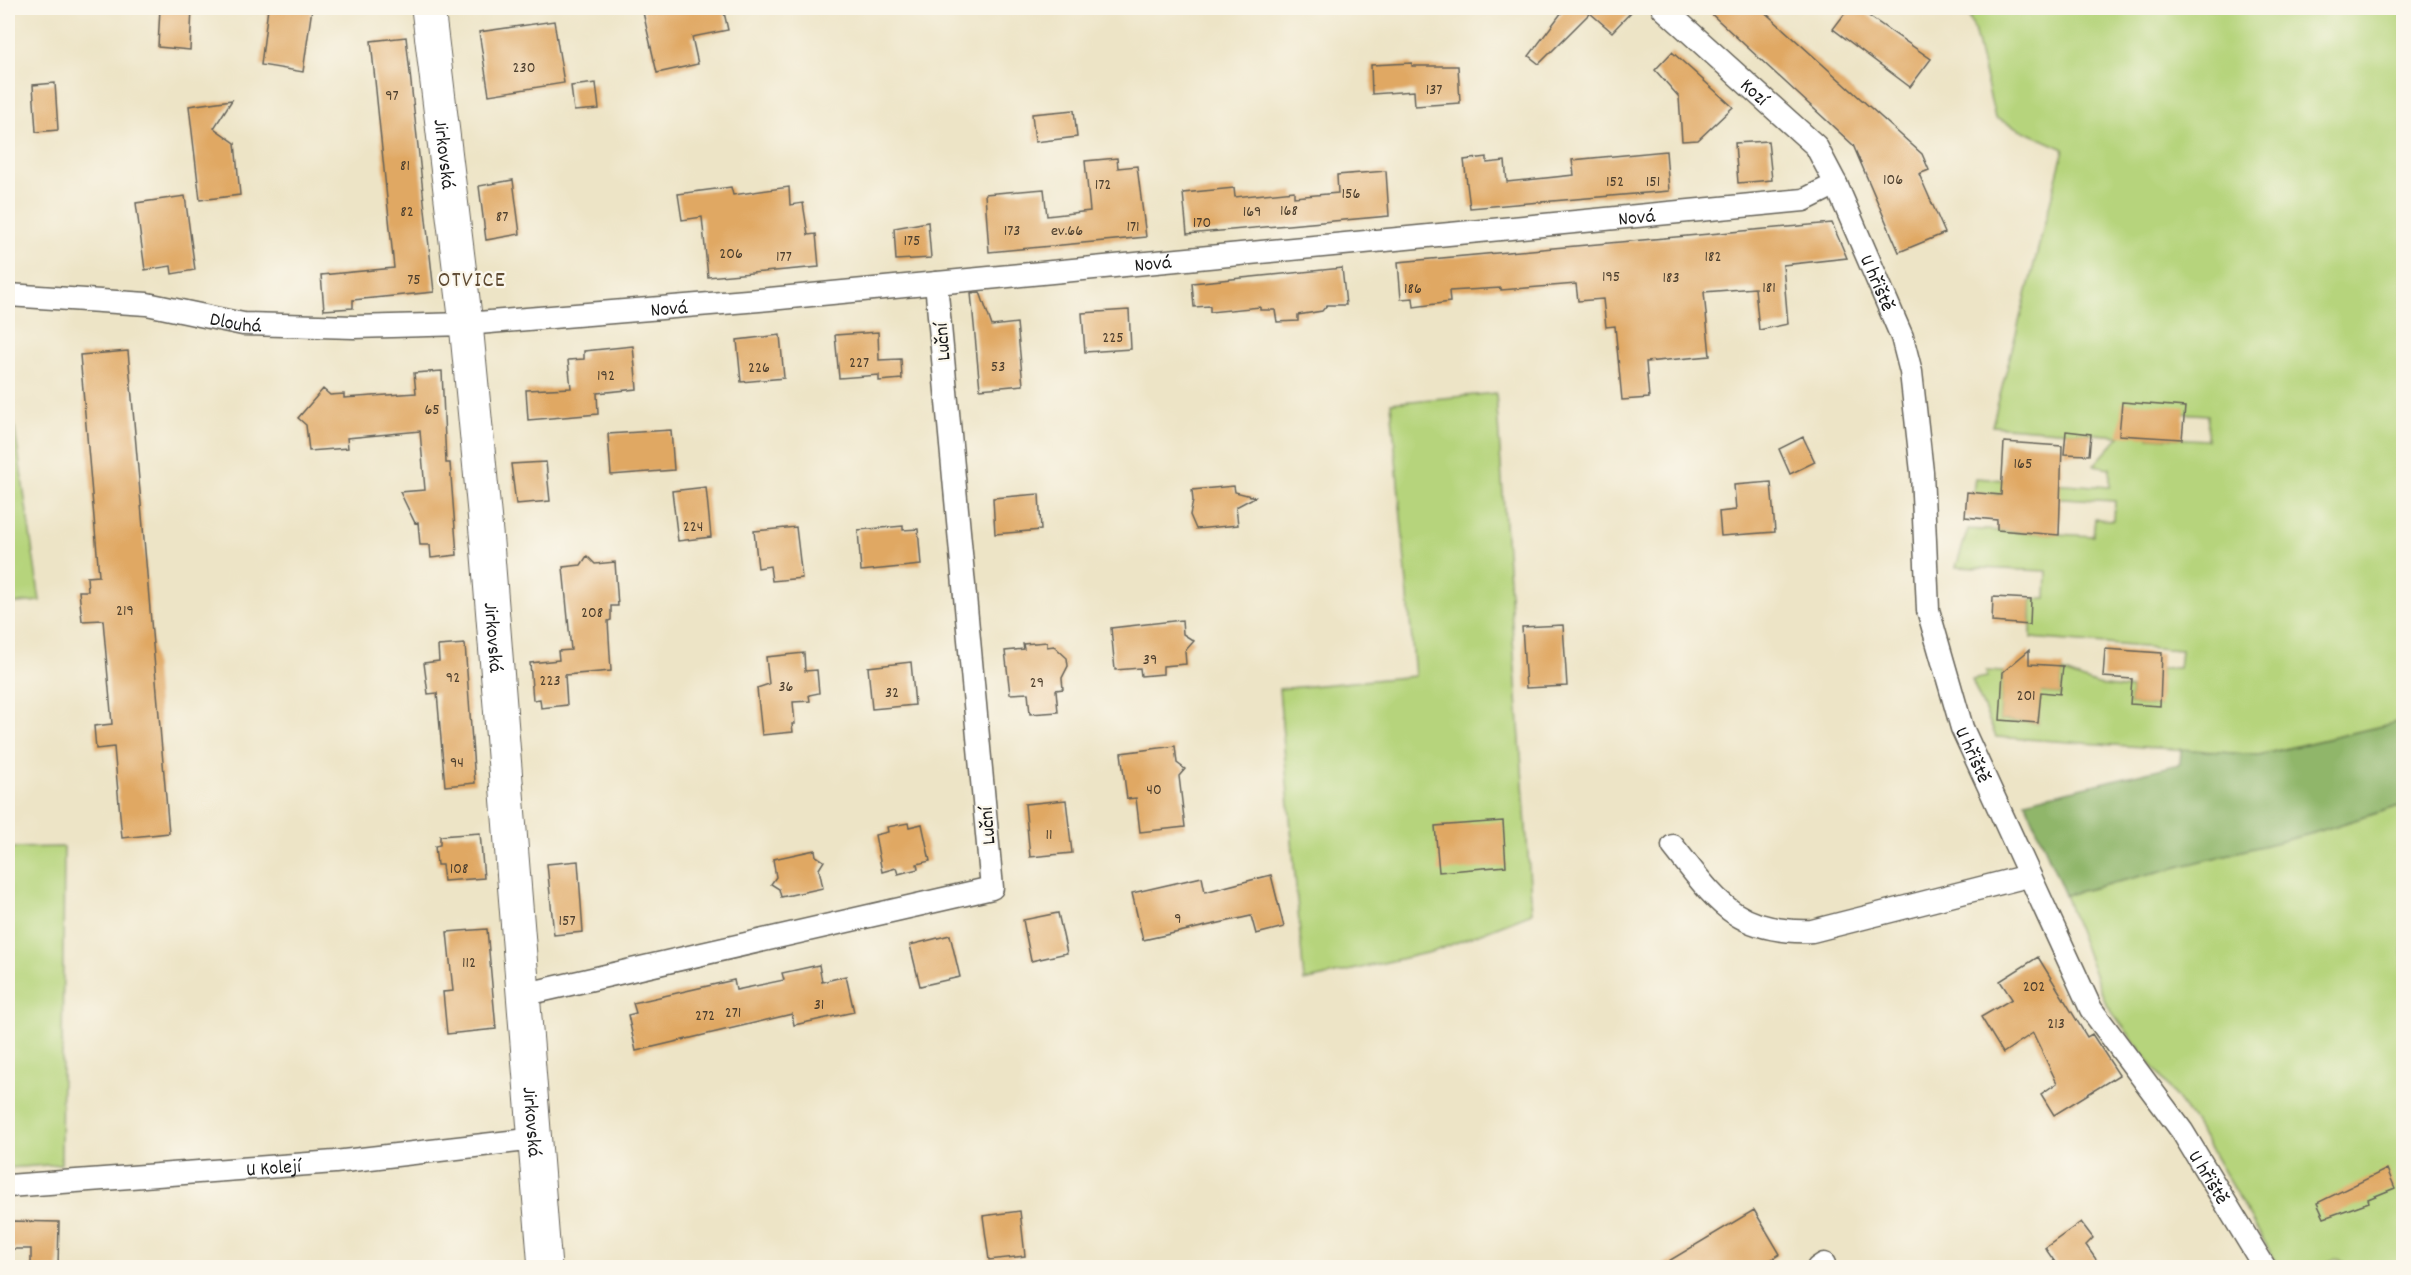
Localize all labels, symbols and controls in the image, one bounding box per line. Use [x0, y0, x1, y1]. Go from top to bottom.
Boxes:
house number: 230 [513, 57, 535, 80]
street label: Kozí [1733, 73, 1774, 114]
house number: 137 [1426, 79, 1442, 102]
house number: 97 [385, 85, 399, 108]
street label: Jirkovská [424, 118, 461, 191]
house number: 81 [400, 155, 410, 178]
house number: 106 [1883, 169, 1903, 192]
house number: 152 [1606, 171, 1624, 194]
house number: 151 [1646, 171, 1660, 194]
house number: 172 [1095, 174, 1111, 197]
house number: 156 [1342, 183, 1361, 206]
house number: 168 [1280, 200, 1298, 223]
house number: 82 [400, 201, 414, 224]
house number: 169 [1243, 201, 1261, 224]
street label: Nová [1617, 203, 1657, 235]
house number: 87 [496, 206, 508, 229]
house number: 170 [1193, 212, 1211, 235]
house number: 171 [1126, 216, 1140, 239]
house number: 173 [1004, 220, 1020, 243]
house number: ev.66 [1051, 220, 1083, 243]
house number: 175 [903, 230, 921, 253]
house number: 206 [719, 243, 743, 266]
house number: 177 [776, 246, 792, 269]
house number: 182 [1705, 246, 1721, 269]
street label: Nová [1133, 250, 1173, 281]
street label: U hřiště [1851, 251, 1900, 316]
district label: OTVICE [438, 266, 506, 297]
house number: 195 [1602, 266, 1620, 289]
house number: 183 [1662, 267, 1680, 290]
house number: 75 [407, 269, 421, 292]
house number: 181 [1762, 277, 1776, 300]
house number: 186 [1404, 278, 1422, 301]
street label: Nová [649, 295, 689, 326]
street label: Dlouhá [207, 306, 262, 341]
street label: Luční [928, 320, 960, 362]
house number: 225 [1102, 327, 1124, 350]
house number: 227 [849, 352, 869, 375]
house number: 53 [991, 356, 1005, 379]
house number: 226 [748, 357, 770, 380]
house number: 192 [597, 365, 615, 388]
house number: 65 [424, 399, 440, 422]
house number: 165 [2014, 453, 2032, 476]
house number: 224 [683, 516, 703, 539]
house number: 219 [116, 600, 134, 623]
street label: Jirkovská [475, 601, 508, 674]
house number: 208 [581, 602, 603, 625]
house number: 39 [1143, 649, 1157, 672]
house number: 92 [446, 667, 460, 690]
house number: 223 [539, 670, 561, 693]
house number: 29 [1030, 672, 1044, 695]
house number: 36 [779, 676, 794, 699]
house number: 32 [885, 682, 899, 705]
house number: 201 [2016, 685, 2036, 708]
street label: U hřiště [1946, 723, 1996, 788]
house number: 94 [450, 752, 464, 775]
house number: 40 [1146, 779, 1162, 802]
street label: Luční [973, 804, 1005, 846]
house number: 11 [1045, 824, 1053, 847]
house number: 108 [450, 858, 468, 881]
house number: 9 [1174, 908, 1182, 931]
house number: 157 [558, 910, 576, 933]
house number: 112 [462, 952, 476, 975]
house number: 202 [2023, 976, 2045, 999]
house number: 31 [814, 994, 824, 1017]
house number: 271 [725, 1002, 741, 1025]
house number: 272 [695, 1005, 715, 1028]
house number: 213 [2047, 1013, 2065, 1036]
street label: Jirkovská [514, 1086, 547, 1158]
street label: U hřiště [2180, 1146, 2234, 1211]
street label: U Kolejí [245, 1153, 303, 1185]

